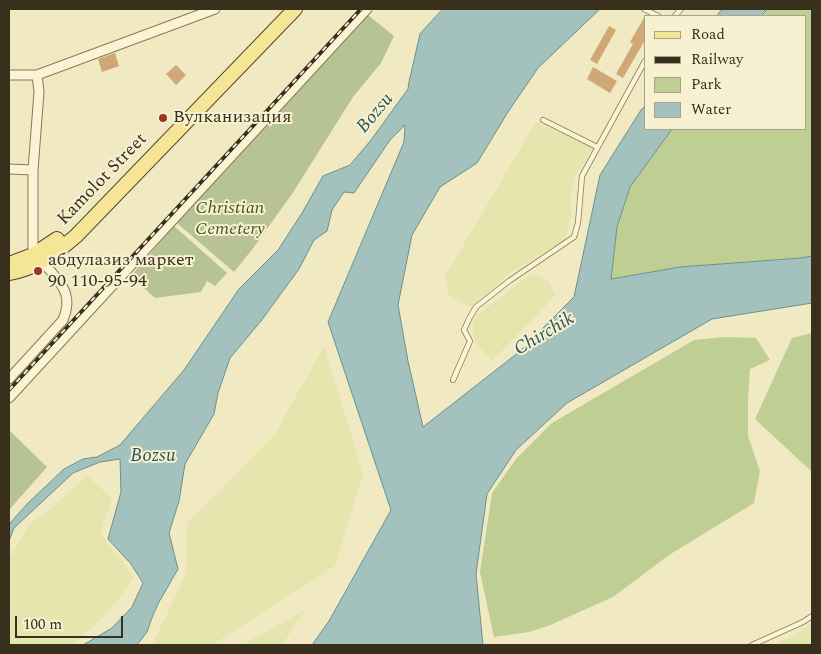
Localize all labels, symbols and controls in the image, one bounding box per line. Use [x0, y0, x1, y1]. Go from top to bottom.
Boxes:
legend [644, 15, 806, 130]
text: Road [691, 23, 725, 46]
text: Railway [691, 48, 743, 71]
text: Park [691, 73, 722, 96]
water label: Bozsu [353, 89, 399, 139]
text: Water [691, 98, 731, 121]
place label: Вулканизация [173, 107, 292, 129]
marker: Вулканизация [157, 112, 169, 124]
street label: Kamolot Street [54, 129, 152, 231]
park label: Christian Cemetery [195, 198, 265, 240]
place label: абдулазиз маркет 90 110-95-94 [48, 250, 194, 292]
marker: абдулазиз маркет 90 110-95-94 [32, 265, 44, 277]
water label: Chirchik [511, 308, 579, 362]
water label: Bozsu [130, 446, 176, 468]
scale bar [18, 606, 125, 638]
text: 100 m [23, 613, 62, 636]

